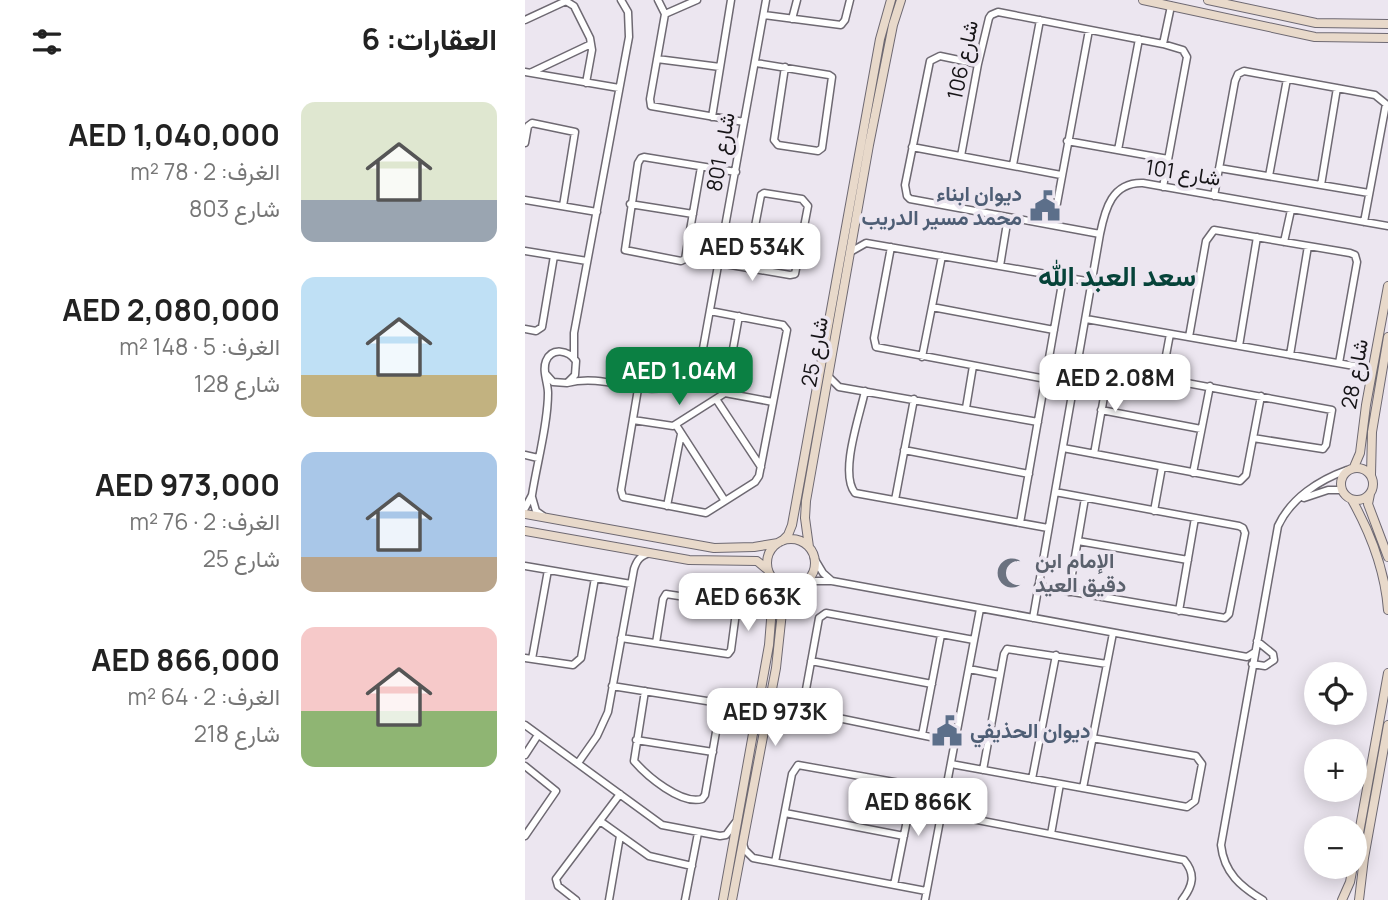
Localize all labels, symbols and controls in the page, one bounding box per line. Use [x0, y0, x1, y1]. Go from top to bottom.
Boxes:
text: العقارات: 6 [362, 18, 497, 59]
street label: شارع 106 [940, 18, 985, 102]
icon: filters [28, 23, 66, 61]
street label: شارع 801 [699, 110, 742, 194]
text: AED 1,040,000 [68, 114, 280, 155]
icon: home [357, 130, 441, 214]
street label: شارع 101 [1143, 152, 1223, 193]
text: الغرف: 2 · 78 m² [130, 155, 280, 187]
place label: ديوان ابناء محمد مسير الدريب [861, 179, 1022, 231]
public building icon: ديوان ابناء محمد مسير الدريب [1028, 189, 1062, 223]
text: شارع 803 [189, 192, 280, 224]
pin: AED 534K [680, 224, 824, 283]
text: AED 534K [699, 230, 805, 262]
district label: سعد العبد الله [1038, 256, 1196, 294]
text: AED 2,080,000 [62, 289, 280, 330]
icon: home [357, 305, 441, 389]
street label: شارع 25 [794, 315, 835, 389]
text: الغرف: 5 · 148 m² [119, 330, 280, 362]
street label: شارع 28 [1334, 337, 1375, 411]
pin: AED 1.04M [599, 348, 759, 407]
text: AED 1.04M [622, 354, 736, 386]
pin: AED 2.08M [1035, 354, 1195, 414]
text: AED 2.08M [1055, 361, 1175, 393]
text: شارع 128 [194, 367, 280, 399]
text: AED 973,000 [95, 464, 280, 505]
icon: home [357, 480, 441, 564]
text: الغرف: 2 · 76 m² [129, 505, 280, 537]
text: شارع 25 [203, 542, 280, 574]
place label: الإمام ابن دقيق العيد [1035, 546, 1126, 598]
mosque icon: الإمام ابن دقيق العيد [995, 556, 1029, 590]
pin: AED 663K [676, 574, 820, 633]
text: AED 663K [695, 580, 801, 612]
text: AED 866,000 [91, 639, 280, 680]
icon: home [357, 655, 441, 739]
map controls [1304, 662, 1367, 879]
button: locate [1304, 662, 1367, 725]
text: الغرف: 2 · 64 m² [127, 680, 280, 712]
pin: AED 973K [703, 688, 847, 748]
text: AED 973K [723, 695, 827, 727]
public building icon: ديوان الحذيفي [930, 714, 964, 748]
place label: ديوان الحذيفي [970, 716, 1091, 748]
text: شارع 218 [194, 717, 280, 749]
button: + [1304, 739, 1367, 802]
pin: AED 866K [846, 778, 990, 838]
text: AED 866K [864, 785, 972, 817]
button: − [1304, 816, 1367, 879]

